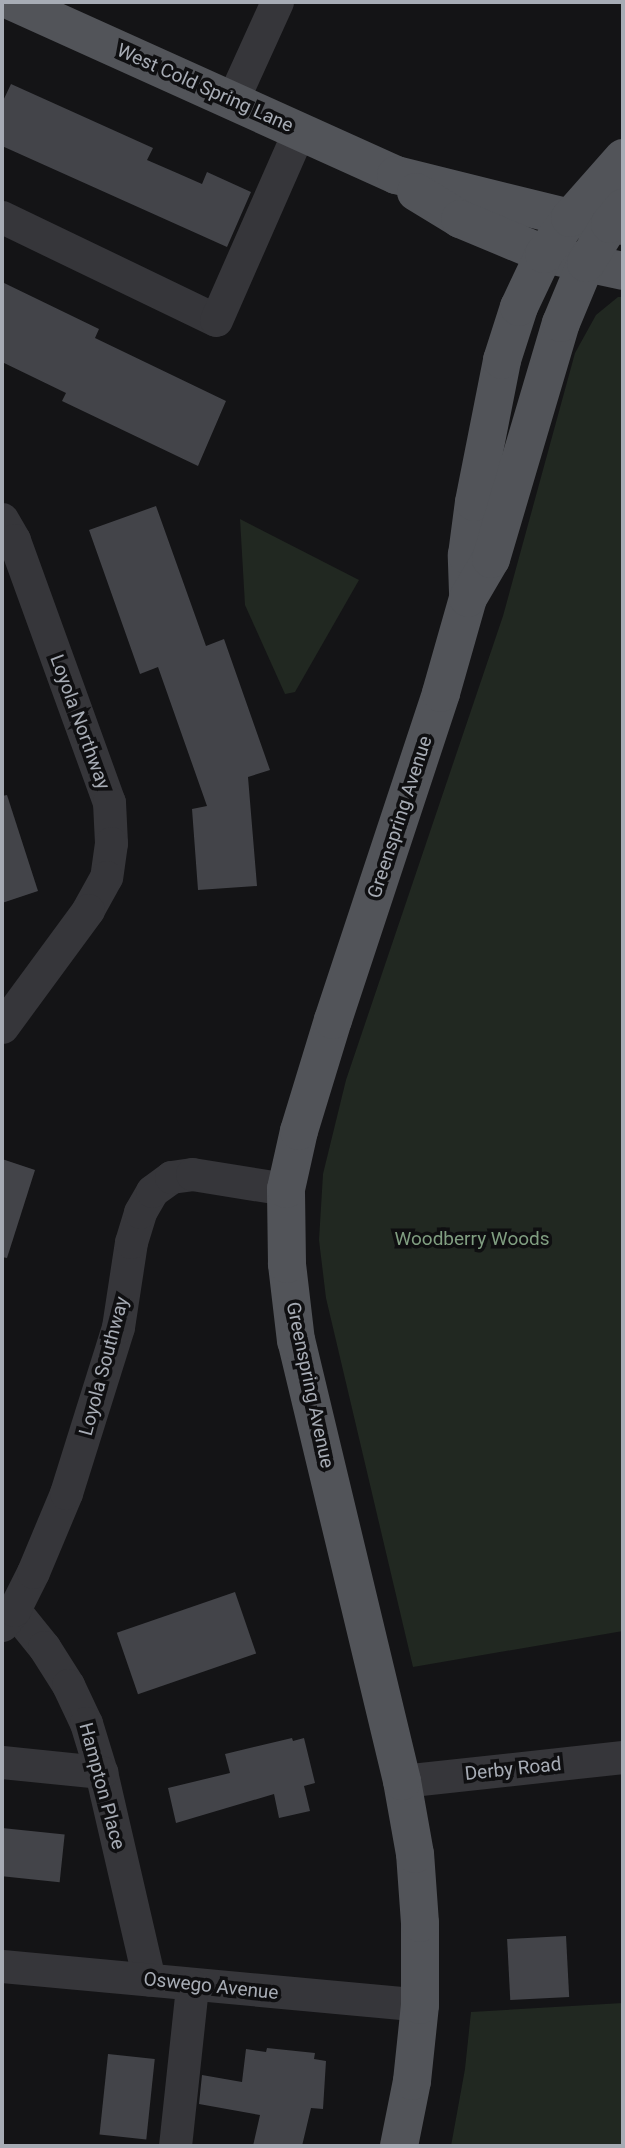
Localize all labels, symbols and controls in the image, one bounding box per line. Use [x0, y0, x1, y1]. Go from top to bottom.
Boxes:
street label: West Cold Spring Lane [113, 39, 297, 137]
street label: Loyola Northway [45, 652, 115, 792]
street label: Greenspring Avenue [363, 733, 437, 901]
park label: Woodberry Woods [394, 1228, 550, 1250]
street label: Loyola Southway [74, 1294, 134, 1438]
street label: Greenspring Avenue [281, 1300, 339, 1470]
street label: Hampton Place [74, 1720, 130, 1852]
street label: Derby Road [464, 1753, 562, 1785]
street label: Oswego Avenue [142, 1968, 280, 2004]

